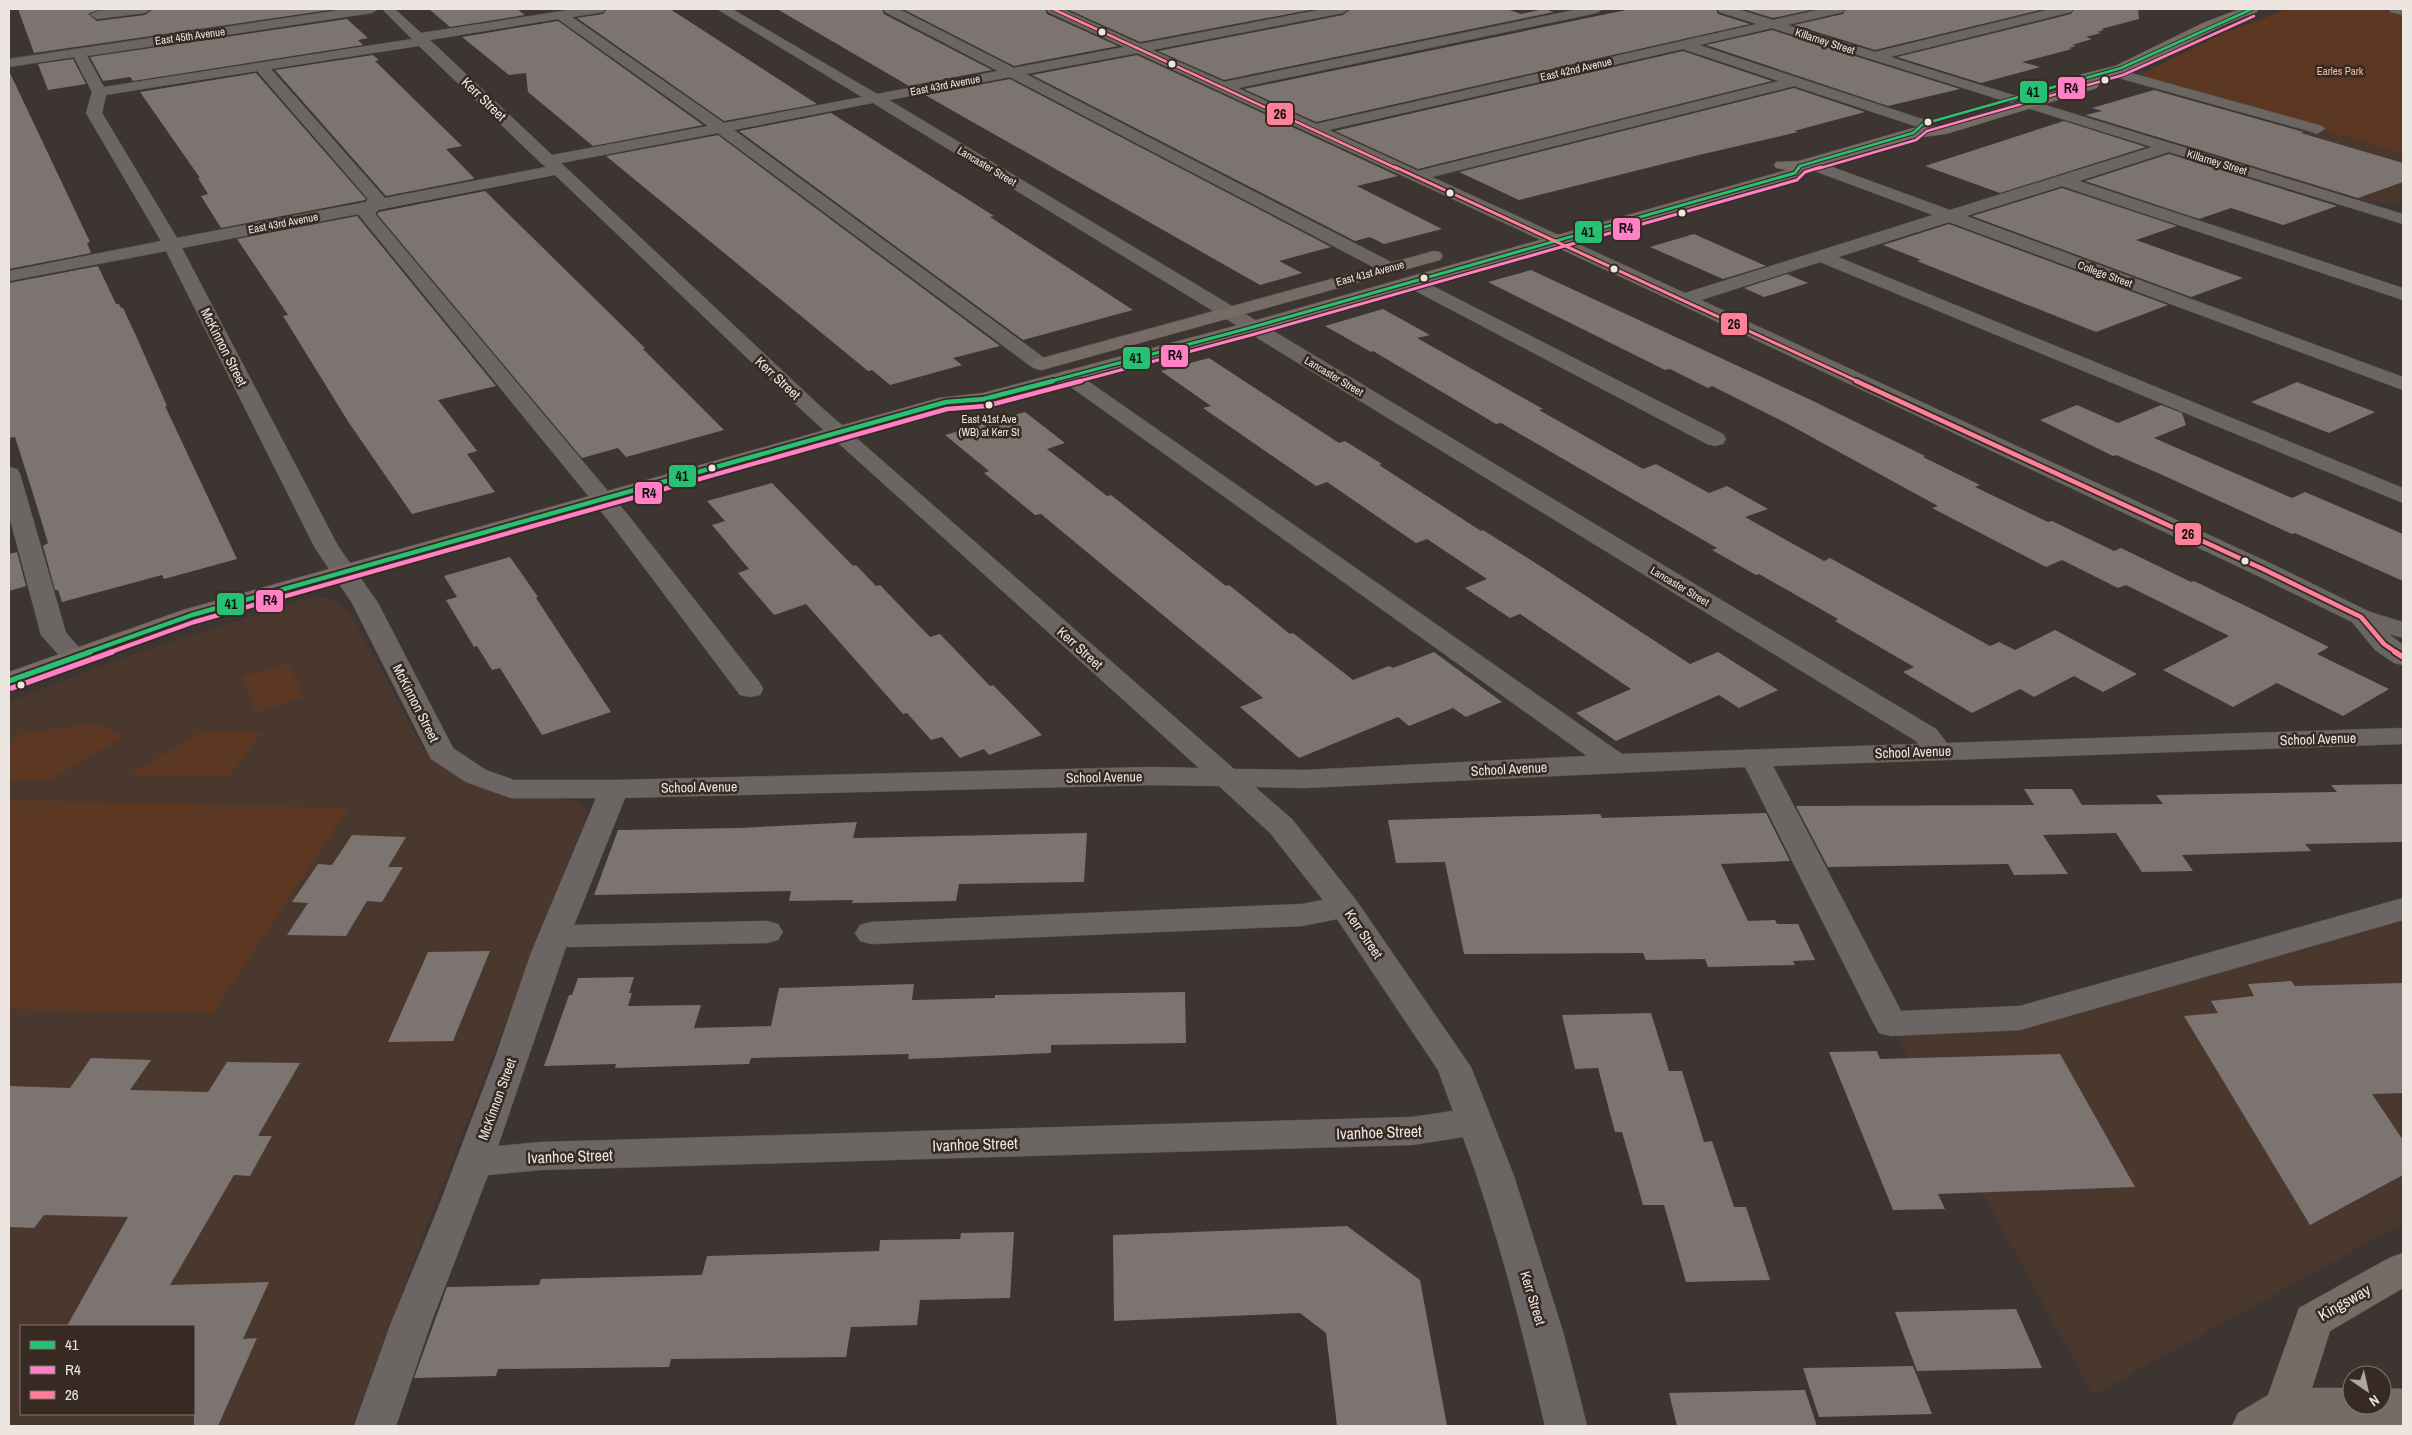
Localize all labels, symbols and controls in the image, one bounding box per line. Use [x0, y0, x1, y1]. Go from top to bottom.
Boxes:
street label: East 45th Avenue [154, 24, 226, 48]
street label: Killarney Street [1794, 25, 1857, 57]
unlabelled marker [1097, 27, 1107, 37]
street label: East 42nd Avenue [1539, 54, 1613, 84]
unlabelled marker [1167, 59, 1177, 69]
park label: Earles Park [2317, 64, 2364, 78]
street label: East 43rd Avenue [909, 71, 981, 99]
street label: Kerr Street [458, 73, 510, 125]
unlabelled marker [2100, 75, 2110, 85]
line badge: R4 [2057, 76, 2086, 100]
text: R4 [2064, 79, 2079, 97]
line badge: 41 [2019, 80, 2048, 104]
text: 41 [2027, 83, 2040, 101]
line badge: 26 [1266, 102, 1294, 126]
text: 26 [1274, 105, 1286, 123]
unlabelled marker [1923, 117, 1933, 127]
street label: Lancaster Street [955, 143, 1019, 189]
street label: Killarney Street [2185, 146, 2249, 178]
unlabelled marker [1445, 188, 1455, 198]
unlabelled marker [1677, 208, 1687, 218]
street label: East 43rd Avenue [247, 209, 319, 237]
line badge: R4 [1612, 217, 1641, 241]
text: R4 [1619, 219, 1634, 237]
line badge: 41 [1574, 220, 1603, 244]
text: 41 [1582, 223, 1595, 241]
street label: East 41st Avenue [1334, 257, 1406, 289]
street label: College Street [2076, 258, 2135, 291]
unlabelled marker [1609, 264, 1619, 274]
unlabelled marker [1419, 273, 1429, 283]
street label: McKinnon Street [197, 305, 251, 389]
line badge: 26 [1720, 312, 1748, 336]
text: 26 [1728, 315, 1740, 333]
line badge: R4 [1160, 344, 1189, 368]
line badge: 41 [1122, 346, 1151, 370]
text: R4 [1168, 346, 1183, 364]
text: 41 [1130, 349, 1143, 367]
street label: Kerr Street [752, 352, 804, 404]
street label: Lancaster Street [1302, 353, 1366, 399]
marker: East 41st Ave (WB) at Kerr St [984, 400, 994, 410]
place label: East 41st Ave (WB) at Kerr St [958, 412, 1020, 439]
unlabelled marker [707, 463, 717, 473]
line badge: 41 [668, 464, 697, 488]
text: 41 [676, 467, 689, 485]
line badge: R4 [634, 481, 663, 505]
text: R4 [642, 484, 657, 502]
line badge: 26 [2174, 522, 2202, 546]
text: 26 [2182, 525, 2194, 543]
unlabelled marker [2240, 556, 2250, 566]
street label: Lancaster Street [1648, 563, 1712, 609]
line badge: R4 [255, 589, 284, 613]
text: R4 [263, 591, 278, 609]
line badge: 41 [216, 592, 245, 616]
text: 41 [225, 595, 238, 613]
street label: Kerr Street [1053, 623, 1107, 673]
street label: McKinnon Street [389, 661, 443, 745]
unlabelled marker [16, 680, 26, 690]
street label: School Avenue [2280, 729, 2356, 749]
street label: School Avenue [1875, 742, 1951, 762]
street label: School Avenue [1470, 758, 1548, 780]
street label: School Avenue [1066, 767, 1142, 787]
street label: School Avenue [661, 777, 737, 797]
street label: Kerr Street [1341, 906, 1387, 962]
street label: McKinnon Street [474, 1056, 520, 1142]
street label: Ivanhoe Street [1336, 1120, 1422, 1144]
street label: Ivanhoe Street [932, 1132, 1018, 1156]
street label: Ivanhoe Street [527, 1144, 613, 1168]
street label: Kerr Street [1516, 1269, 1550, 1327]
street label: Kingsway [2314, 1278, 2375, 1326]
legend [20, 1325, 195, 1415]
text: 41 [65, 1334, 79, 1355]
text: R4 [65, 1359, 81, 1380]
north arrow [2342, 1365, 2392, 1415]
text: 26 [65, 1384, 79, 1405]
text: N [2366, 1391, 2383, 1411]

